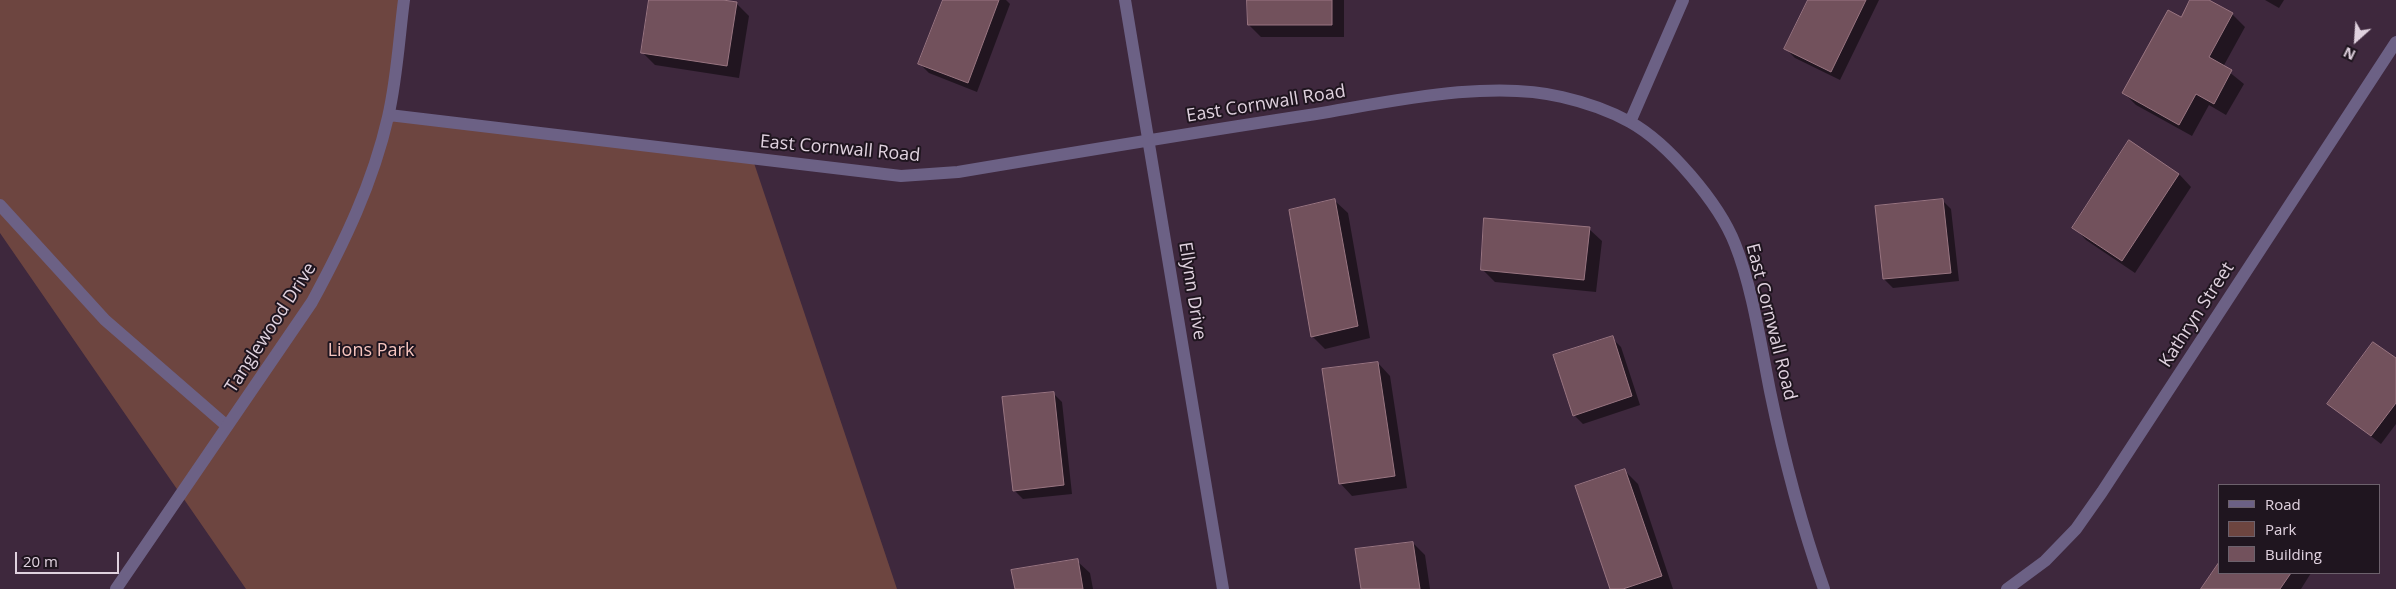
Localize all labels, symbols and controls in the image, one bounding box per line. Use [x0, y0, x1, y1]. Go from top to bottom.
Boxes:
north arrow [2331, 15, 2381, 65]
text: N [2340, 43, 2358, 65]
street label: East Cornwall Road [1185, 81, 1347, 127]
street label: East Cornwall Road [759, 131, 921, 167]
street label: Ellynn Drive [1174, 240, 1210, 342]
street label: East Cornwall Road [1741, 241, 1801, 403]
street label: Kathryn Street [2155, 258, 2239, 372]
street label: Tanglewood Drive [221, 259, 321, 397]
park label: Lions Park [328, 340, 414, 362]
legend [2218, 484, 2381, 574]
text: Road [2265, 494, 2301, 514]
text: Park [2265, 519, 2296, 539]
scale bar [18, 542, 121, 574]
text: Building [2265, 544, 2322, 564]
text: 20 m [23, 551, 58, 571]

